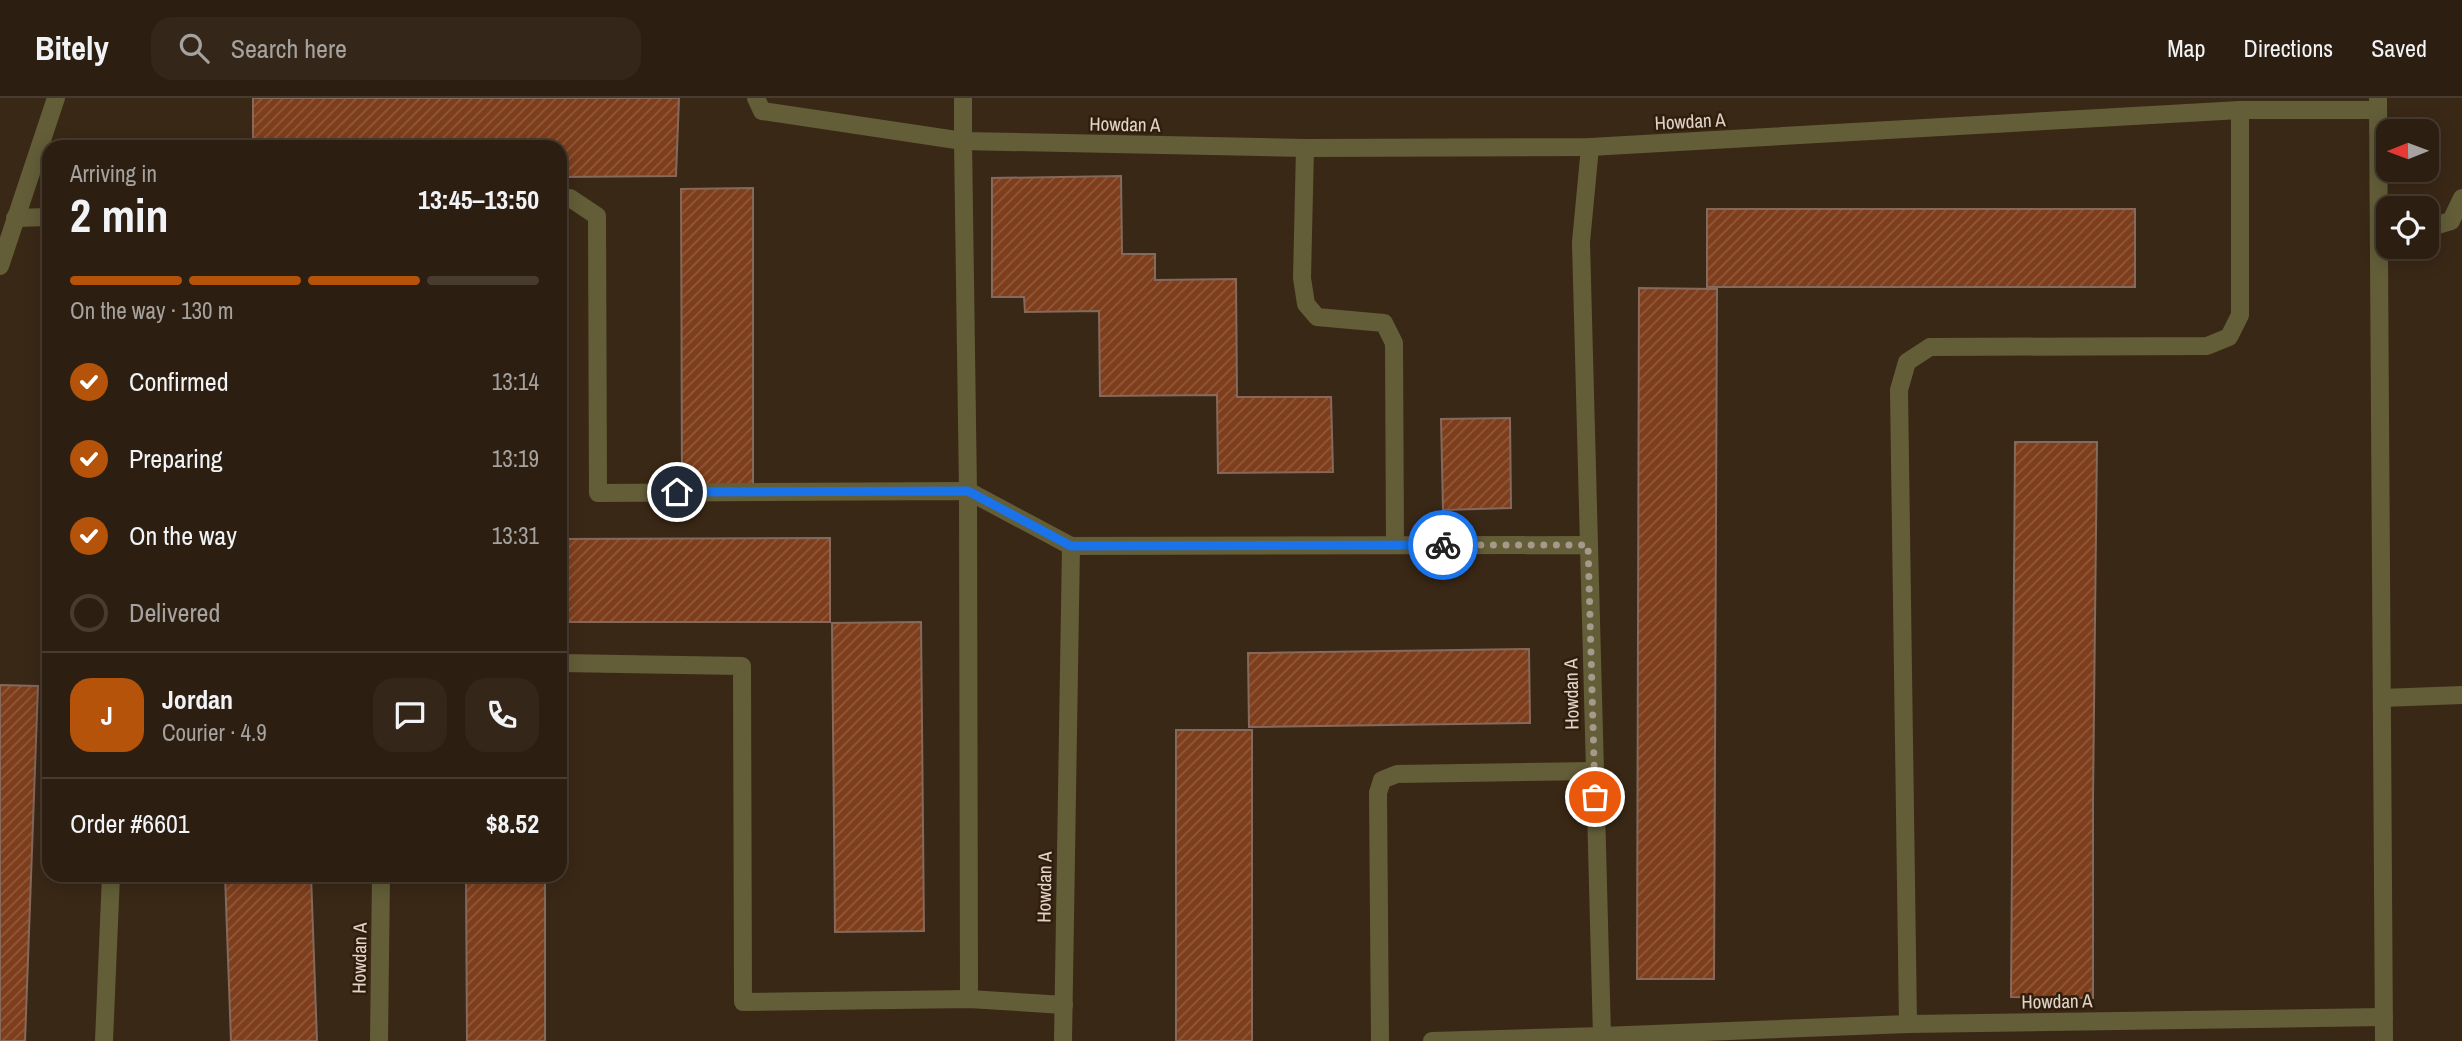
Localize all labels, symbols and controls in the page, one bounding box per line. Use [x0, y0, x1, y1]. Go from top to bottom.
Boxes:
search box [151, 17, 641, 80]
text: Bitely [35, 26, 109, 70]
icon: search [175, 29, 213, 67]
text: Search here [231, 31, 347, 66]
text: Map [2167, 32, 2205, 64]
text: Directions [2243, 32, 2333, 64]
text: Saved [2371, 32, 2427, 64]
street label: Howdan A [1654, 106, 1727, 136]
street label: Howdan A [1089, 110, 1161, 138]
north arrow [2376, 119, 2440, 182]
map controls [2376, 119, 2439, 259]
text: Arriving in [70, 158, 157, 189]
text: 13:45–13:50 [418, 182, 539, 217]
text: 2 min [70, 184, 169, 246]
button: locate [2376, 196, 2439, 259]
text: On the way · 130 m [70, 295, 234, 326]
icon: check [70, 363, 108, 401]
text: Confirmed [129, 364, 229, 399]
text: 13:14 [492, 366, 539, 397]
icon: check [70, 440, 108, 478]
text: Preparing [129, 441, 223, 476]
text: 13:19 [492, 443, 539, 474]
pin [647, 462, 707, 522]
icon: home [658, 473, 696, 511]
courier [1408, 510, 1478, 580]
icon: check [70, 517, 108, 555]
text: On the way [129, 518, 237, 553]
text: 13:31 [492, 520, 539, 551]
icon: bike [1424, 526, 1462, 564]
text: Delivered [129, 595, 220, 630]
street label: Howdan A [1557, 658, 1585, 730]
button: chat [373, 678, 447, 752]
button: phone [465, 678, 539, 752]
text: Jordan [162, 682, 233, 717]
text: J [101, 698, 113, 733]
text: Courier · 4.9 [162, 717, 267, 748]
pin [1565, 767, 1625, 827]
icon: bag [1576, 778, 1614, 816]
text: Order #6601 [70, 806, 190, 841]
text: $8.52 [486, 806, 539, 841]
street label: Howdan A [1030, 851, 1058, 923]
street label: Howdan A [345, 922, 373, 994]
street label: Howdan A [2021, 987, 2093, 1015]

